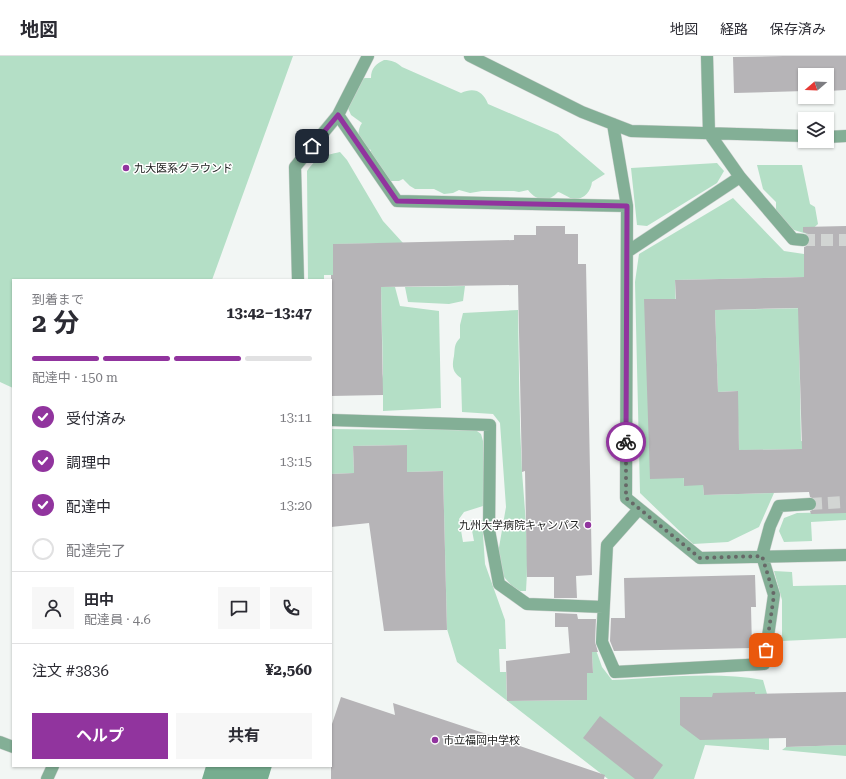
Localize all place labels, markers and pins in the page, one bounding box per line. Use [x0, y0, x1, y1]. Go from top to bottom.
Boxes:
pin [295, 129, 329, 163]
place label: 九大医系グラウンド [134, 162, 233, 175]
marker: 九大医系グラウンド [121, 163, 131, 173]
place label: 九州大学病院キャンパス [459, 519, 580, 532]
marker: 九州大学病院キャンパス [583, 520, 593, 530]
pin [749, 633, 783, 667]
place label: 市立福岡中学校 [443, 734, 520, 747]
marker: 市立福岡中学校 [430, 735, 440, 745]

